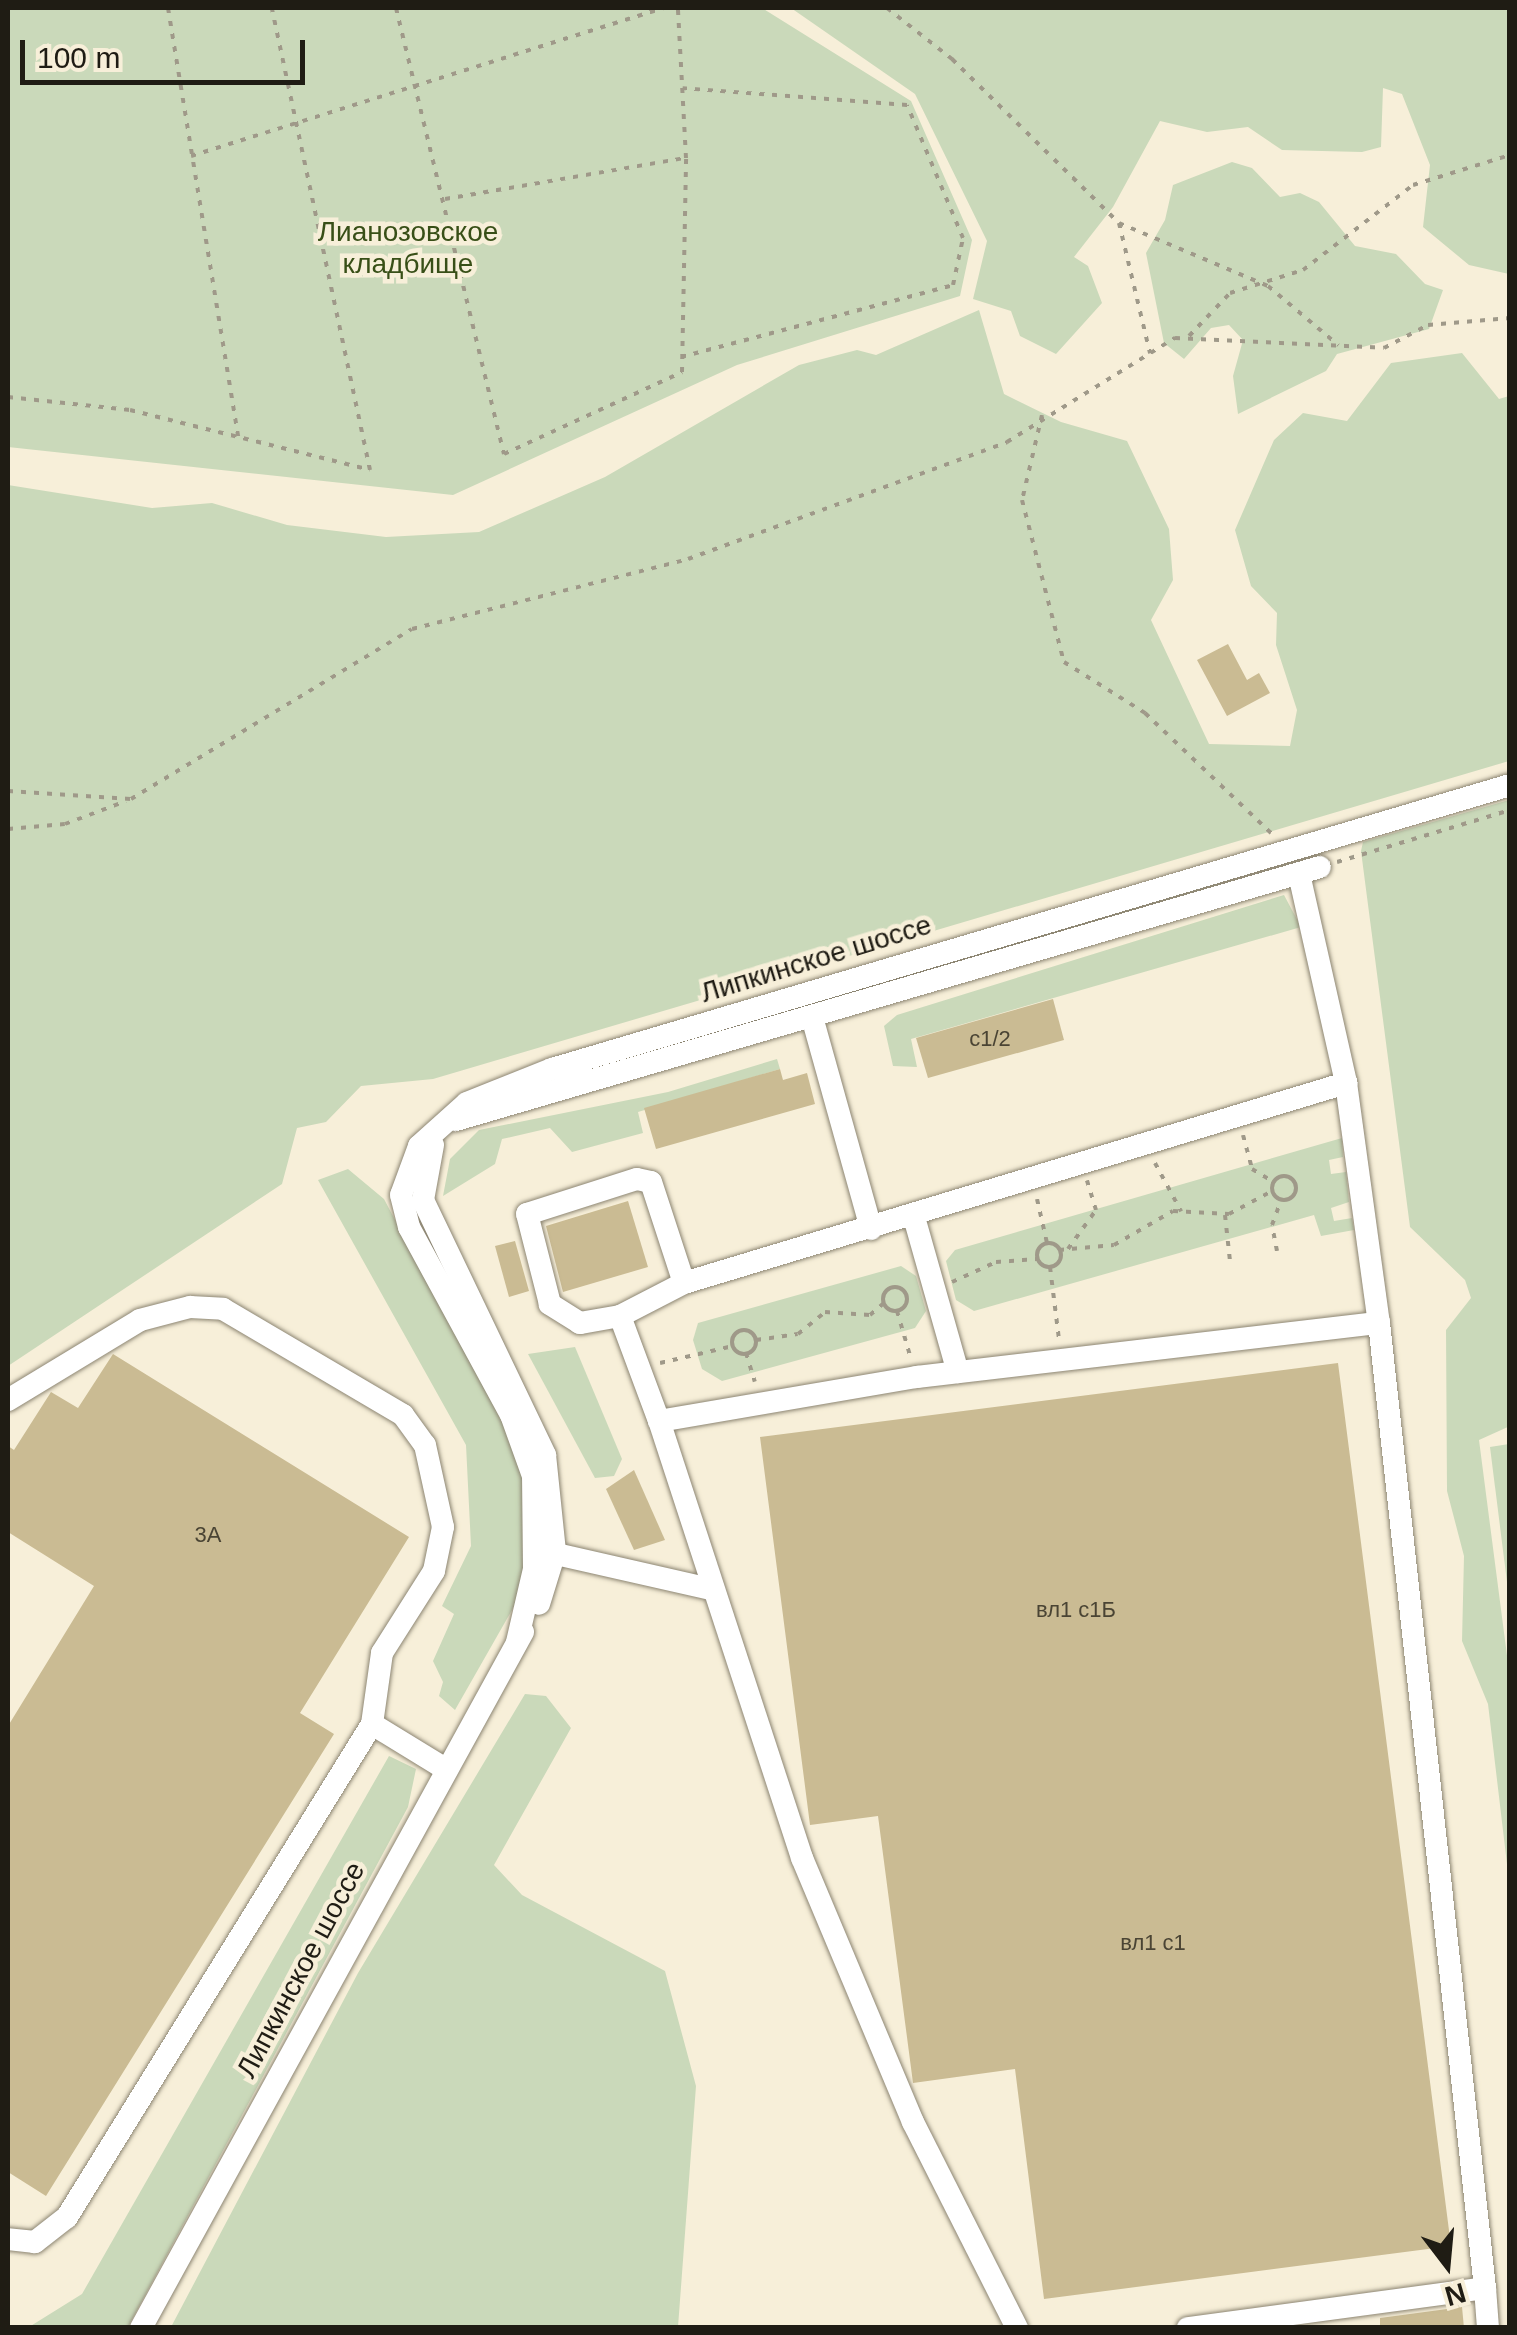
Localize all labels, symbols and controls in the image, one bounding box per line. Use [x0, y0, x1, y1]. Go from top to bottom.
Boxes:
scale bar [25, 20, 310, 82]
text: 100 m [37, 41, 120, 74]
park label: Лианозовское кладбище [318, 215, 498, 281]
street label: Липкинское шоссе [697, 908, 935, 1010]
house number: с1/2 [969, 1026, 1011, 1052]
house number: 3А [195, 1522, 221, 1548]
house number: вл1 с1Б [1036, 1597, 1116, 1623]
street label: Липкинское шоссе [230, 1856, 372, 2084]
house number: вл1 с1 [1120, 1930, 1186, 1956]
north arrow [1397, 2215, 1497, 2315]
text: N [1441, 2277, 1469, 2312]

